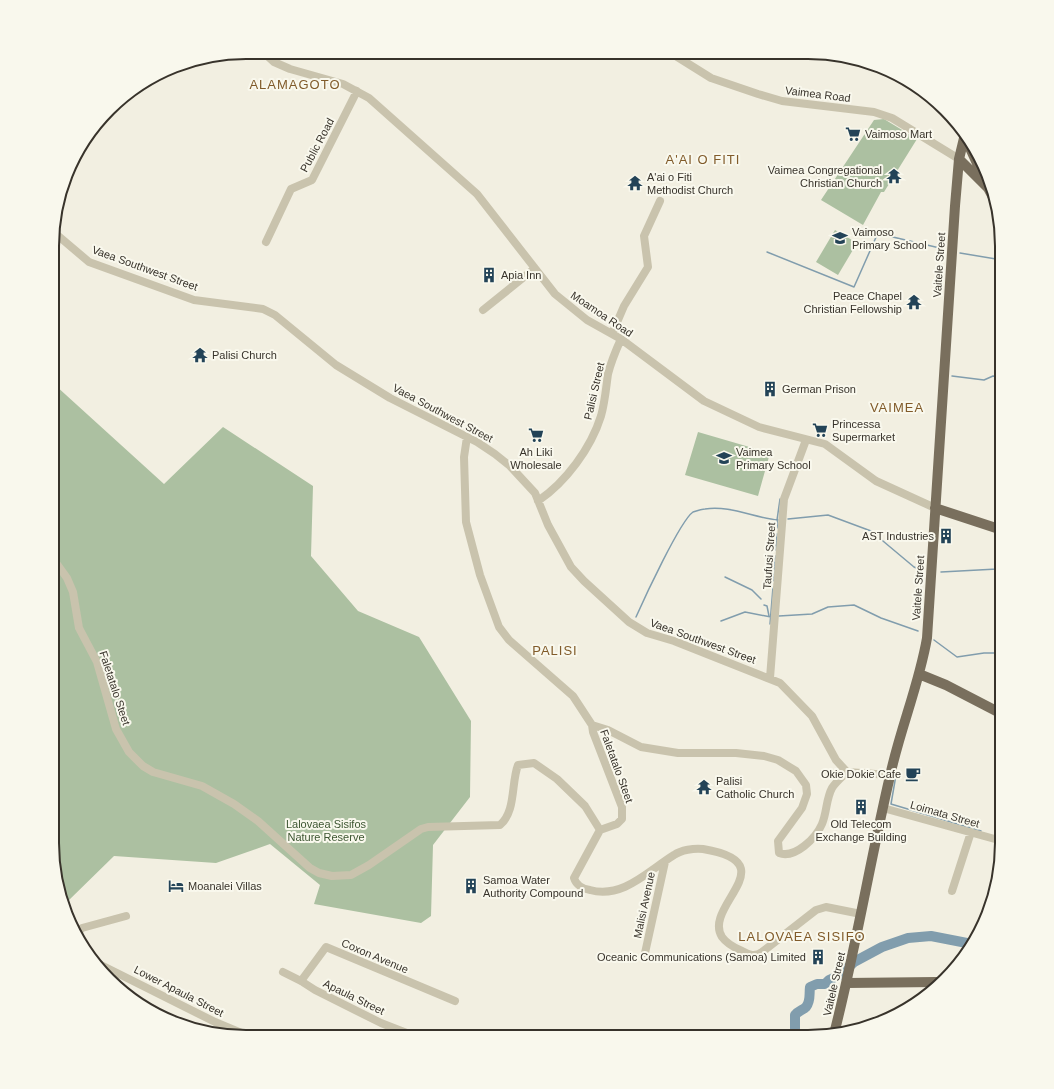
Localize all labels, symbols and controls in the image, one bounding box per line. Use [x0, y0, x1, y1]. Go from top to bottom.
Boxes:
district label: ALAMAGOTO [249, 77, 341, 92]
street label: Vaimea Road [785, 84, 851, 104]
street label: Public Road [298, 116, 336, 174]
supermarket icon: Vaimoso Mart [844, 125, 862, 143]
place label: Vaimoso Mart [865, 128, 932, 140]
district label: A'AI O FITI [666, 152, 740, 167]
place label: Vaimea Congregational Christian Church [768, 164, 882, 189]
temple icon: Vaimea Congregational Christian Church [885, 167, 903, 185]
place label: A'ai o Fiti Methodist Church [647, 171, 733, 196]
temple icon: A'ai o Fiti Methodist Church [626, 174, 644, 192]
place label: Vaimoso Primary School [852, 226, 927, 251]
school or university icon: Vaimoso Primary School [831, 229, 849, 247]
street label: Vaitele Street [931, 232, 947, 298]
street label: Vaea Southwest Street [90, 243, 200, 293]
building icon: Apia Inn [480, 266, 498, 284]
place label: Apia Inn [501, 269, 541, 281]
street label: Moamoa Road [569, 289, 635, 339]
place label: Peace Chapel Christian Fellowship [804, 290, 902, 315]
temple icon: Peace Chapel Christian Fellowship [905, 293, 923, 311]
temple icon: Palisi Church [191, 346, 209, 364]
place label: Palisi Church [212, 349, 277, 361]
street label: Palisi Street [582, 361, 606, 421]
building icon: German Prison [761, 380, 779, 398]
street label: Vaea Southwest Street [391, 381, 495, 445]
place label: German Prison [782, 383, 856, 395]
district label: VAIMEA [870, 400, 924, 415]
place label: Princessa Supermarket [832, 418, 895, 443]
supermarket icon: Princessa Supermarket [811, 421, 829, 439]
supermarket icon: Ah Liki Wholesale [527, 426, 545, 444]
place label: Ah Liki Wholesale [510, 446, 562, 471]
place label: Vaimea Primary School [736, 446, 811, 471]
school or university icon: Vaimea Primary School [715, 449, 733, 467]
street label: Taufusi Street [761, 522, 777, 590]
building icon: AST Industries [937, 527, 955, 545]
place label: AST Industries [862, 530, 934, 542]
street label: Vaitele Street [910, 555, 926, 621]
street label: Vaea Southwest Street [648, 616, 758, 666]
district label: PALISI [532, 643, 578, 658]
street label: Faletatalo Steet [97, 650, 133, 726]
street label: Faletatalo Steet [598, 728, 636, 804]
cafe icon: Okie Dokie Cafe [904, 765, 922, 783]
place label: Okie Dokie Cafe [821, 768, 901, 780]
place label: Palisi Catholic Church [716, 775, 794, 800]
temple icon: Palisi Catholic Church [695, 778, 713, 796]
building icon: Old Telecom Exchange Building [852, 798, 870, 816]
street label: Loimata Street [909, 798, 981, 830]
park label: Lalovaea Sisifos Nature Reserve [286, 818, 367, 843]
place label: Old Telecom Exchange Building [815, 818, 907, 843]
street label: Malisi Avenue [631, 871, 657, 939]
place label: Samoa Water Authority Compound [483, 874, 583, 899]
hotel icon: Moanalei Villas [167, 877, 185, 895]
building icon: Samoa Water Authority Compound [462, 877, 480, 895]
place label: Moanalei Villas [188, 880, 262, 892]
district label: LALOVAEA SISIFO [738, 929, 866, 944]
street label: Coxon Avenue [340, 937, 410, 975]
building icon: Oceanic Communications (Samoa) Limited [809, 948, 827, 966]
place label: Oceanic Communications (Samoa) Limited [597, 951, 806, 963]
street label: Vaitele Street [821, 951, 847, 1017]
street label: Lower Apaula Street [132, 963, 226, 1019]
street label: Apaula Street [321, 977, 387, 1017]

